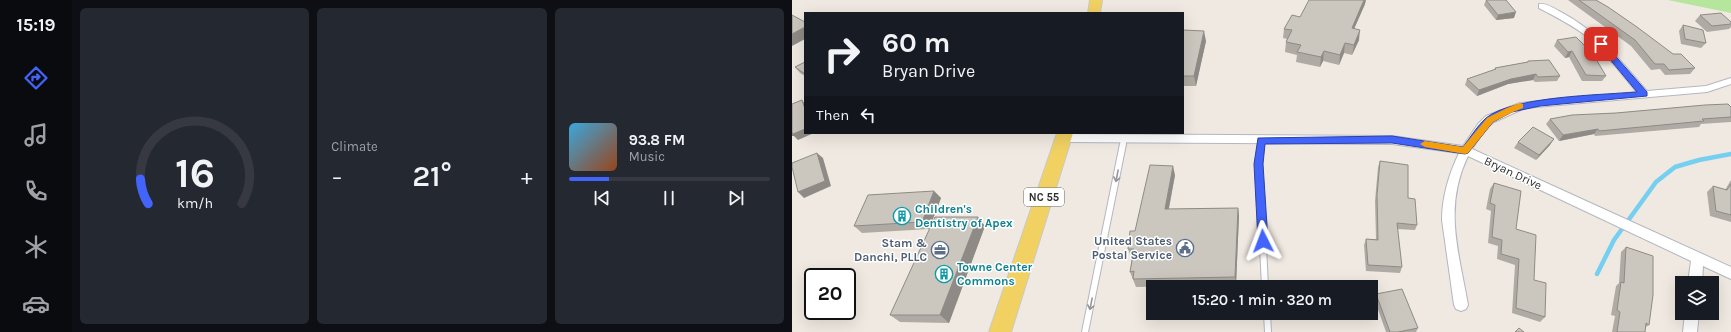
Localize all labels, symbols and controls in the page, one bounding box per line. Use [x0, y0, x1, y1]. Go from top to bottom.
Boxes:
text: 15:19 [16, 14, 56, 36]
text: 60 m [882, 26, 950, 59]
pin [1584, 27, 1618, 61]
icon: right [816, 28, 868, 80]
icon: arrive [1590, 33, 1612, 55]
text: Bryan Drive [882, 60, 975, 82]
icon: directions [22, 64, 50, 92]
icon: left [857, 104, 879, 126]
text: Then [816, 106, 849, 124]
icon: music [22, 121, 50, 149]
text: 93.8 FM [629, 131, 685, 149]
text: Climate [331, 139, 378, 154]
text: 16 [175, 149, 215, 197]
text: Music [629, 149, 665, 164]
street label: Bryan Drive [1482, 154, 1544, 192]
text: 21° [412, 158, 452, 194]
text: − [331, 164, 343, 190]
text: + [521, 164, 533, 190]
one-way arrow [1112, 169, 1120, 182]
icon: phone [22, 177, 50, 205]
icon: previous [591, 187, 613, 209]
icon: pause [658, 187, 680, 209]
icon: next [725, 187, 747, 209]
road number: NC 55 [1024, 188, 1064, 206]
text: km/h [177, 195, 213, 212]
place label: Children's Dentistry of Apex [915, 202, 1013, 230]
building icon: Children's Dentistry of Apex [892, 206, 912, 226]
position arrow [1242, 220, 1284, 262]
icon: climate [22, 233, 50, 261]
place label: United States Postal Service [1092, 234, 1172, 262]
place label: Stam & Danchi, PLLC [854, 236, 927, 264]
public building icon: United States Postal Service [1175, 238, 1195, 258]
office icon: Stam & Danchi, PLLC [930, 240, 950, 260]
place label: Towne Center Commons [957, 260, 1033, 288]
building icon: Towne Center Commons [934, 264, 954, 284]
speed limit sign: 20 [804, 268, 856, 320]
map controls [1675, 276, 1719, 320]
button: layers [1675, 276, 1719, 320]
icon: car [22, 290, 50, 318]
text: 15:20 · 1 min · 320 m [1192, 291, 1332, 309]
one-way arrow [1087, 297, 1095, 310]

